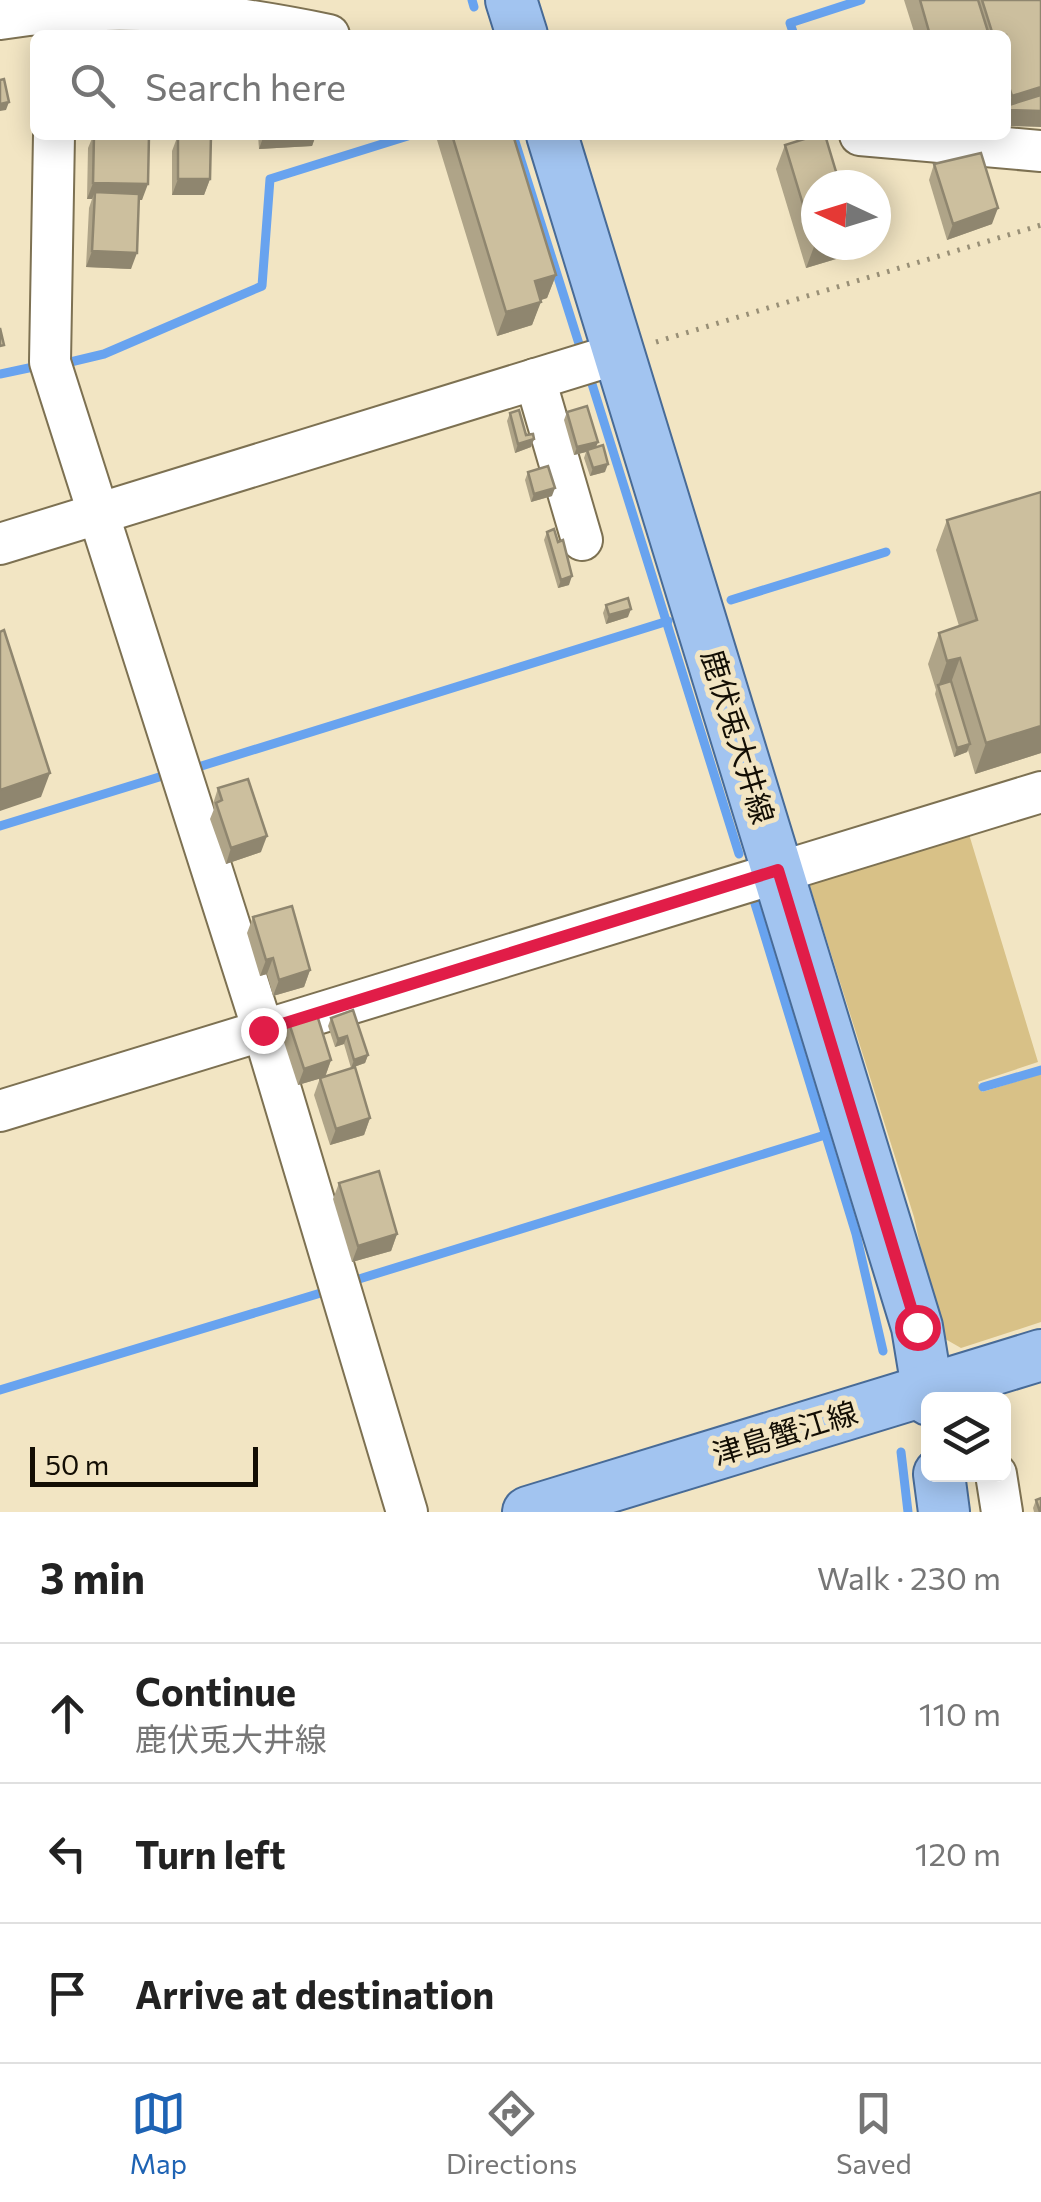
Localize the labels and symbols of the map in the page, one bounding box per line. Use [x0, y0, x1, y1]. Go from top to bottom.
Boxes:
north arrow [801, 170, 891, 260]
street label: 鹿伏兎大井線 [695, 645, 783, 828]
route end [241, 1008, 287, 1054]
route start [895, 1305, 941, 1351]
street label: 津島蟹江線 [707, 1392, 861, 1471]
scale bar [30, 1442, 258, 1486]

